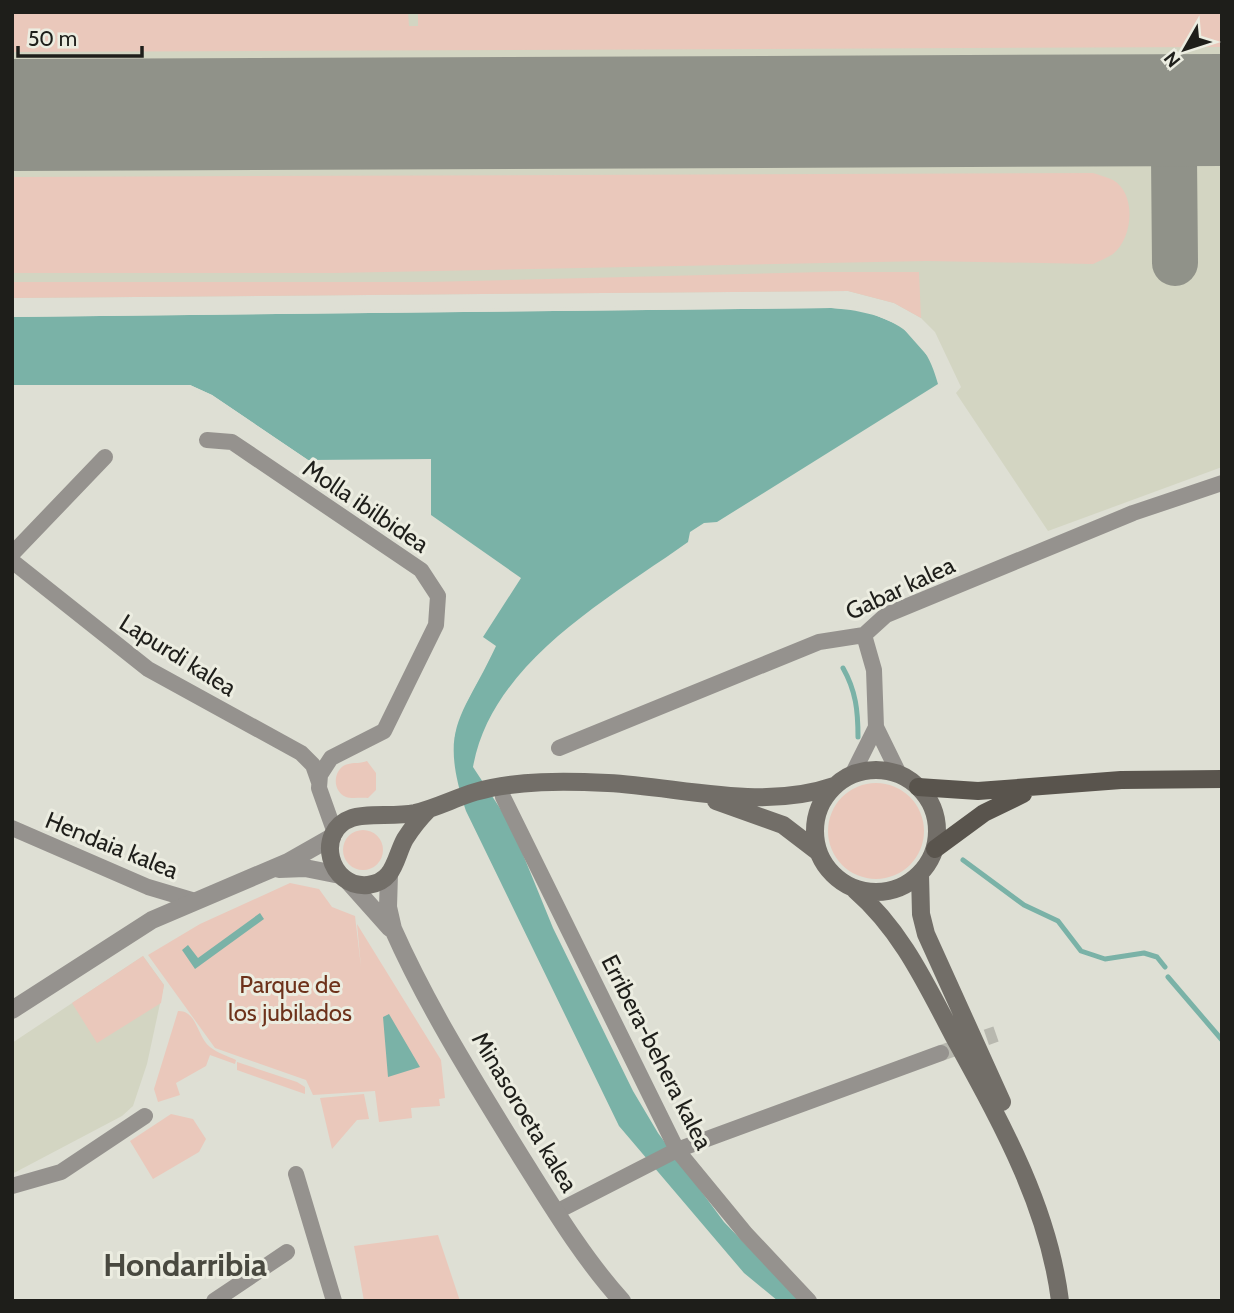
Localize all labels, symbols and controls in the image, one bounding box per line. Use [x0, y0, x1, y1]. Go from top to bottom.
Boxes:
scale bar [18, 14, 142, 58]
north arrow [1150, 14, 1220, 84]
text: 50 m [28, 26, 77, 51]
text: N [1159, 47, 1185, 72]
street label: Molla ibilbidea [298, 453, 435, 559]
street label: Gabar kalea [841, 550, 960, 626]
street label: Lapurdi kalea [114, 608, 242, 703]
street label: Hendaia kalea [41, 805, 183, 885]
street label: Erribera-behera kalea [595, 950, 719, 1155]
park label: Parque de los jubilados [228, 970, 352, 1027]
street label: Minasoroeta kalea [466, 1027, 584, 1198]
district label: Hondarribia [103, 1245, 267, 1284]

